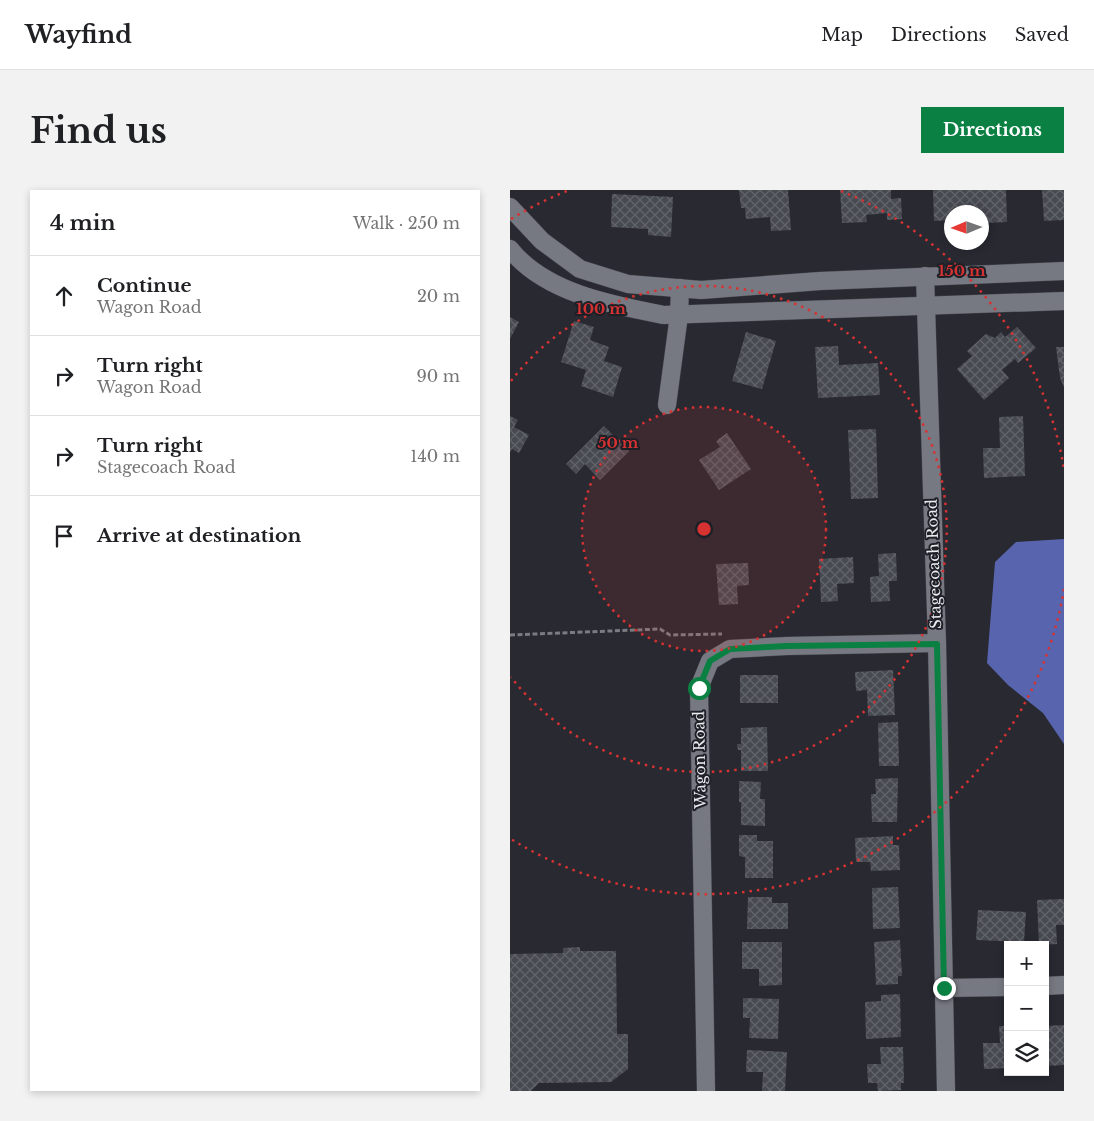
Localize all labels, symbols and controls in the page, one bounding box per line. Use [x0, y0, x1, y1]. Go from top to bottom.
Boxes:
text: Wayfind [25, 20, 132, 49]
text: Map [821, 24, 863, 46]
text: Directions [891, 24, 987, 46]
text: Saved [1015, 24, 1069, 46]
button: Directions [921, 107, 1064, 153]
text: Find us [30, 109, 167, 152]
north arrow [944, 205, 989, 250]
text: 4 min [50, 210, 116, 236]
text: Walk · 250 m [353, 213, 460, 233]
text: 150 m [938, 261, 986, 280]
text: Continue [97, 274, 192, 297]
icon: ahead [50, 282, 78, 310]
text: 20 m [417, 286, 460, 306]
text: Wagon Road [97, 297, 201, 317]
text: 100 m [576, 299, 626, 318]
text: Turn right [97, 354, 203, 377]
icon: right [50, 362, 78, 390]
text: 90 m [417, 366, 460, 386]
text: Wagon Road [97, 377, 201, 397]
text: 50 m [598, 433, 639, 452]
text: Turn right [97, 434, 203, 457]
icon: right [50, 442, 78, 470]
text: 140 m [410, 446, 460, 466]
text: Stagecoach Road [97, 457, 235, 477]
street label: Stagecoach Road [922, 499, 945, 629]
centre of rings [695, 520, 713, 538]
icon: arrive [50, 522, 78, 550]
text: Arrive at destination [97, 524, 301, 547]
route start [688, 677, 711, 700]
street label: Wagon Road [689, 711, 710, 810]
map controls [1004, 941, 1049, 1076]
button: + [1004, 941, 1049, 986]
route end [933, 977, 956, 1000]
button: − [1004, 986, 1049, 1031]
button: layers [1004, 1031, 1049, 1076]

